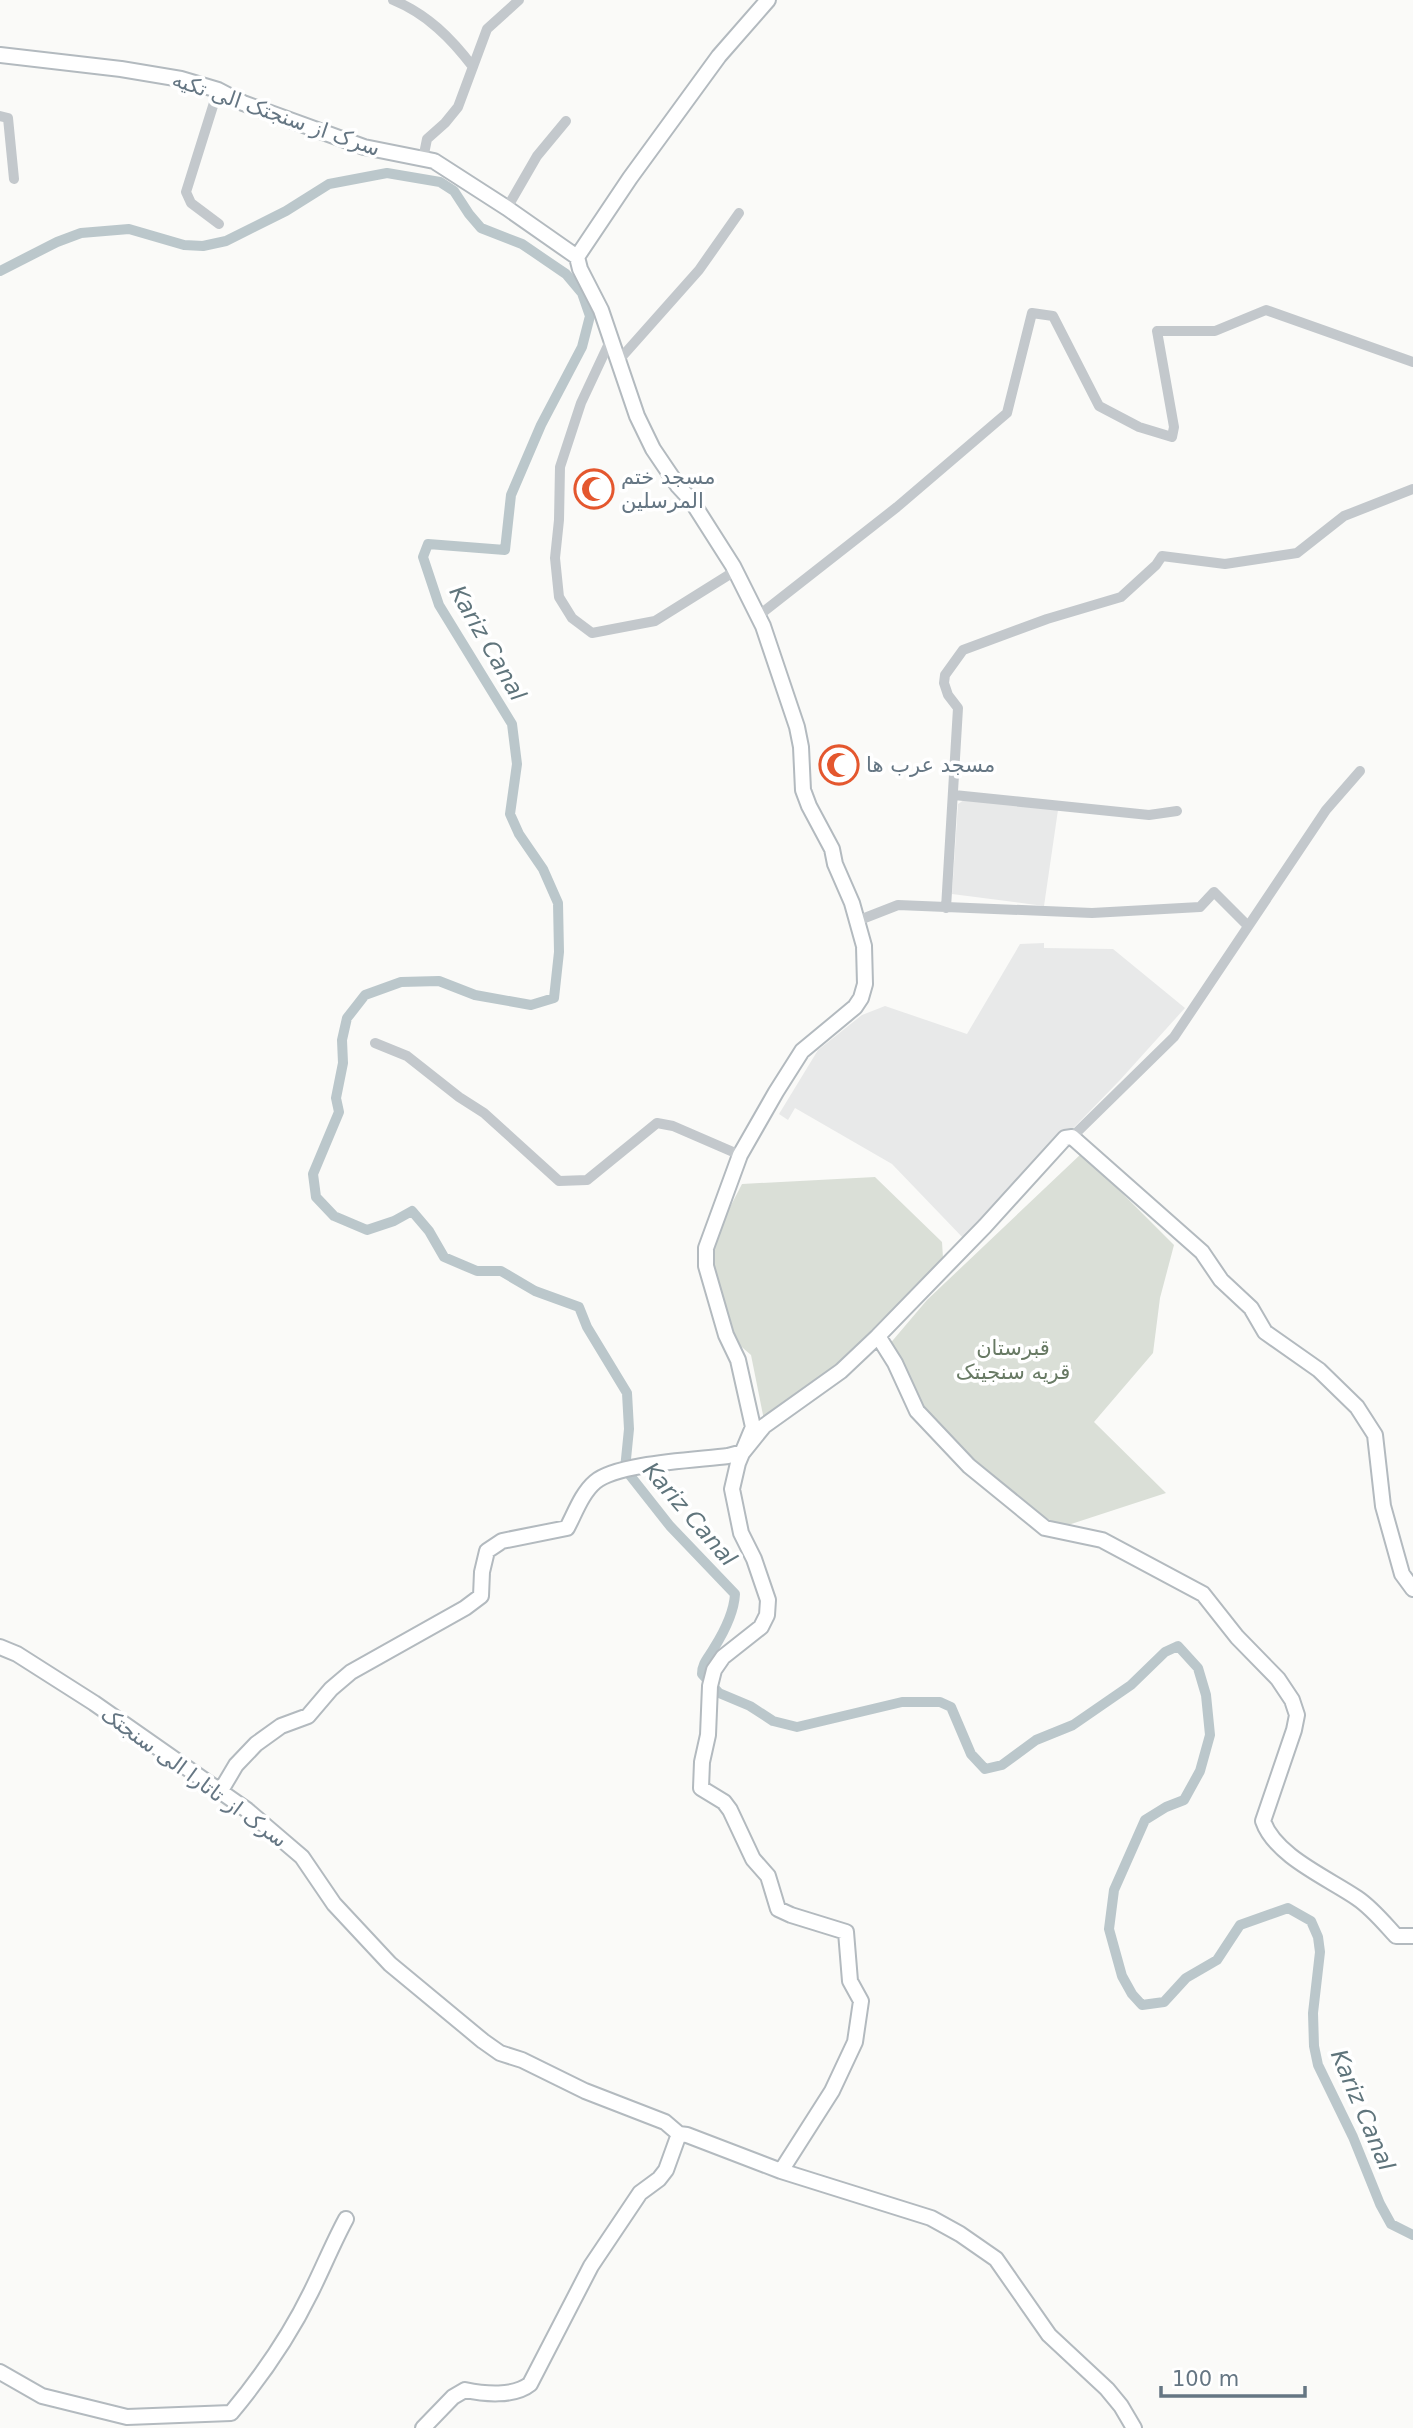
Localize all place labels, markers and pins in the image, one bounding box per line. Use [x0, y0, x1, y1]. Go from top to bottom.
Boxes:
place label: مسجد ختم المرسلین [621, 465, 716, 513]
mosque icon: مسجد ختم المرسلین [573, 468, 615, 510]
mosque icon: مسجد عرب ها [818, 744, 860, 786]
place label: مسجد عرب ها [866, 753, 995, 777]

